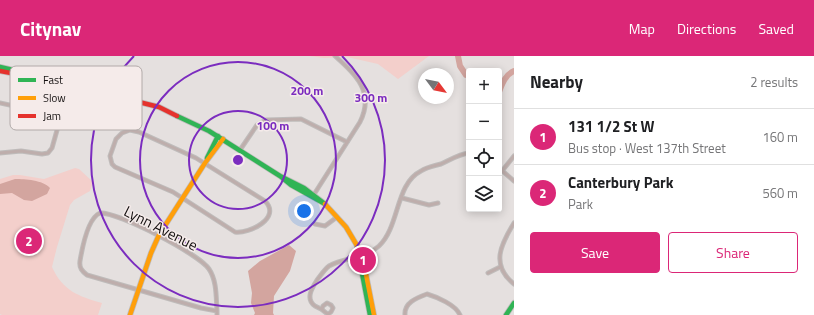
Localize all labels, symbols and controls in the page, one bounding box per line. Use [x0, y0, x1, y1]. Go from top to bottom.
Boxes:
text: Citynav [20, 14, 81, 43]
text: Map [629, 18, 655, 39]
text: Directions [677, 18, 736, 39]
text: Saved [758, 18, 794, 39]
legend [10, 66, 142, 130]
north arrow [418, 68, 454, 104]
map controls [466, 68, 502, 212]
button: + [466, 68, 502, 104]
text: Nearby [530, 69, 583, 95]
text: Fast [43, 72, 63, 88]
text: 2 results [750, 72, 798, 92]
text: 200 m [291, 81, 323, 100]
text: 300 m [355, 88, 387, 107]
text: Slow [43, 90, 66, 106]
button: − [466, 104, 502, 140]
text: Jam [43, 108, 61, 124]
text: 131 1/2 St W [568, 115, 654, 138]
text: 100 m [257, 116, 289, 135]
text: 1 [539, 127, 547, 147]
text: 160 m [762, 127, 798, 147]
text: Bus stop · West 137th Street [568, 138, 726, 158]
button: locate [466, 140, 502, 176]
centre of rings [231, 153, 245, 167]
text: Canterbury Park [568, 171, 673, 194]
button: layers [466, 176, 502, 212]
text: 2 [539, 183, 547, 203]
text: 560 m [762, 183, 798, 203]
text: Park [568, 194, 593, 214]
street label: Lynn Avenue [120, 200, 202, 256]
your location [294, 201, 314, 221]
pin: 2 [16, 226, 42, 256]
button: Save [530, 232, 660, 273]
button: Share [668, 232, 798, 273]
pin: 1 [350, 245, 376, 275]

